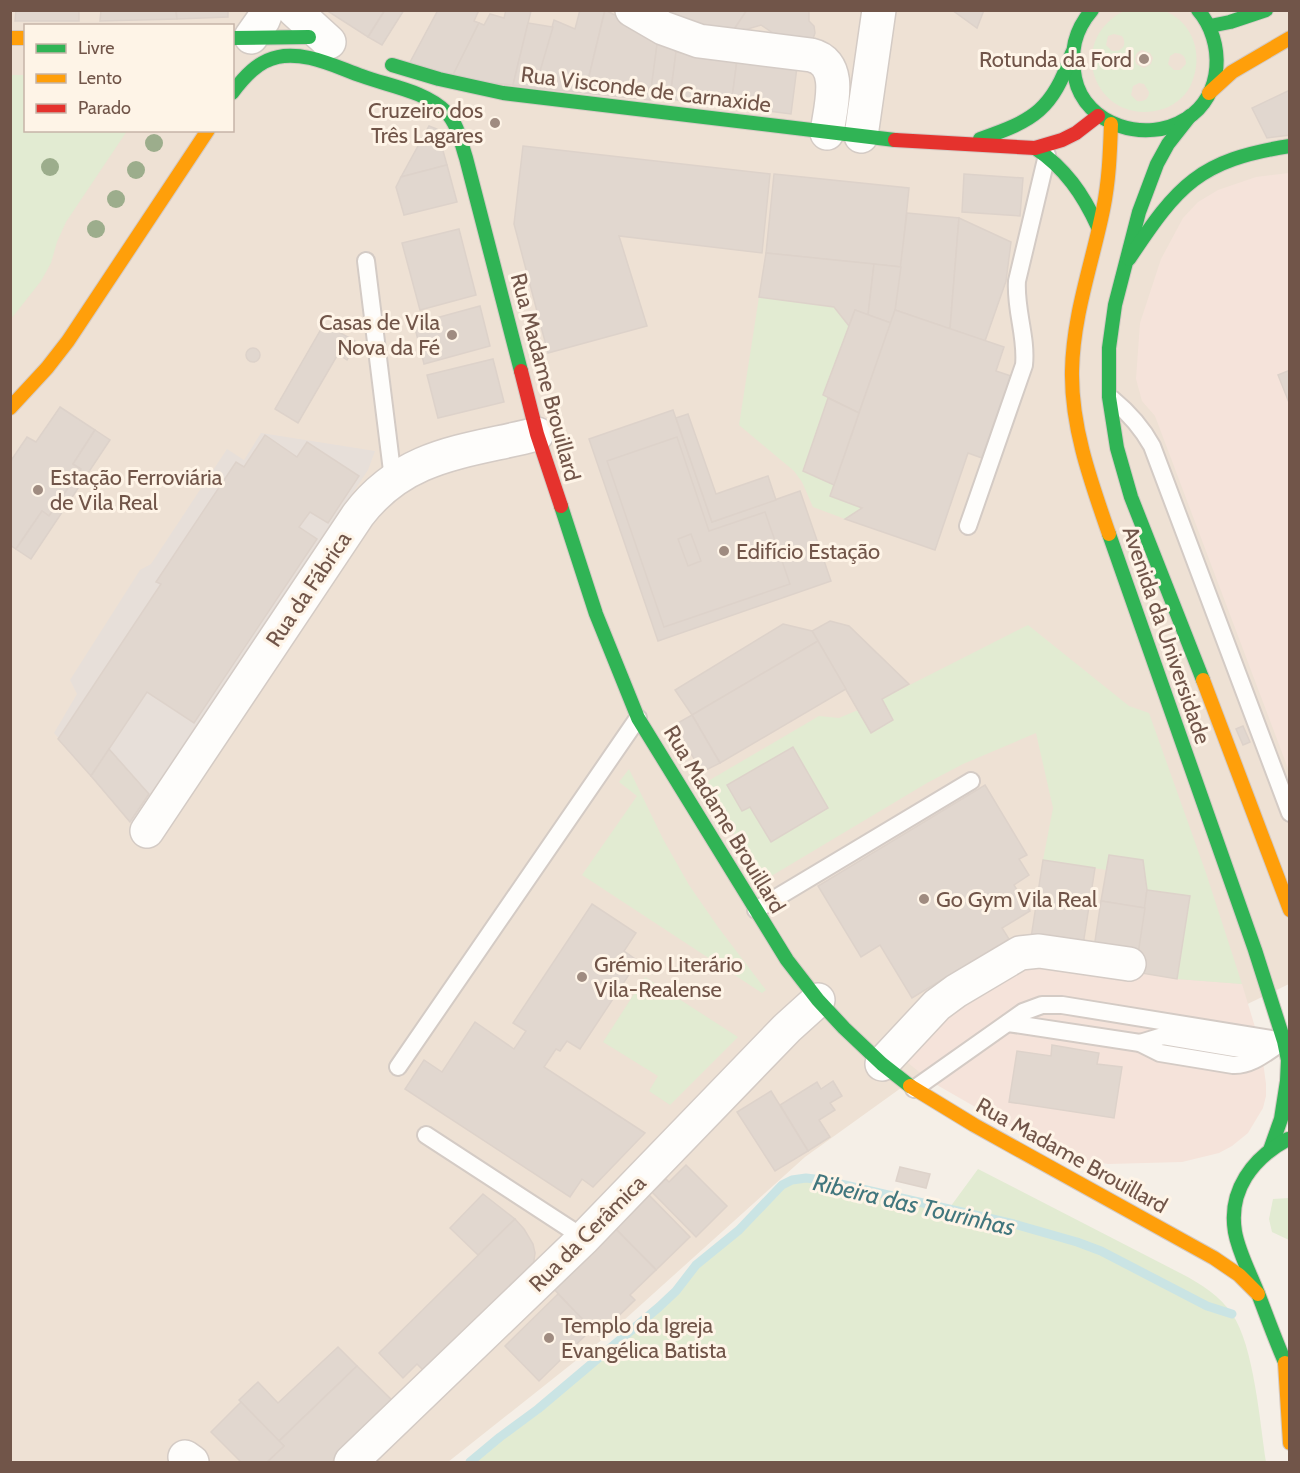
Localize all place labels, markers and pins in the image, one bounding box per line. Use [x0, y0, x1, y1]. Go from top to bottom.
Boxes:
place label: Rotunda da Ford [979, 46, 1132, 73]
marker: Rotunda da Ford [1137, 52, 1151, 66]
place label: Cruzeiro dos Três Lagares [368, 97, 483, 149]
marker: Cruzeiro dos Três Lagares [488, 116, 502, 130]
place label: Casas de Vila Nova da Fé [319, 309, 440, 361]
marker: Casas de Vila Nova da Fé [445, 328, 459, 342]
place label: Estação Ferroviária de Vila Real [50, 464, 223, 516]
marker: Estação Ferroviária de Vila Real [31, 483, 45, 497]
place label: Edifício Estação [736, 538, 880, 565]
marker: Edifício Estação [717, 544, 731, 558]
place label: Go Gym Vila Real [936, 886, 1098, 913]
marker: Go Gym Vila Real [917, 892, 931, 906]
place label: Grémio Literário Vila-Realense [594, 951, 743, 1003]
marker: Grémio Literário Vila-Realense [575, 970, 589, 984]
place label: Templo da Igreja Evangélica Batista [561, 1312, 727, 1364]
marker: Templo da Igreja Evangélica Batista [542, 1331, 556, 1345]

